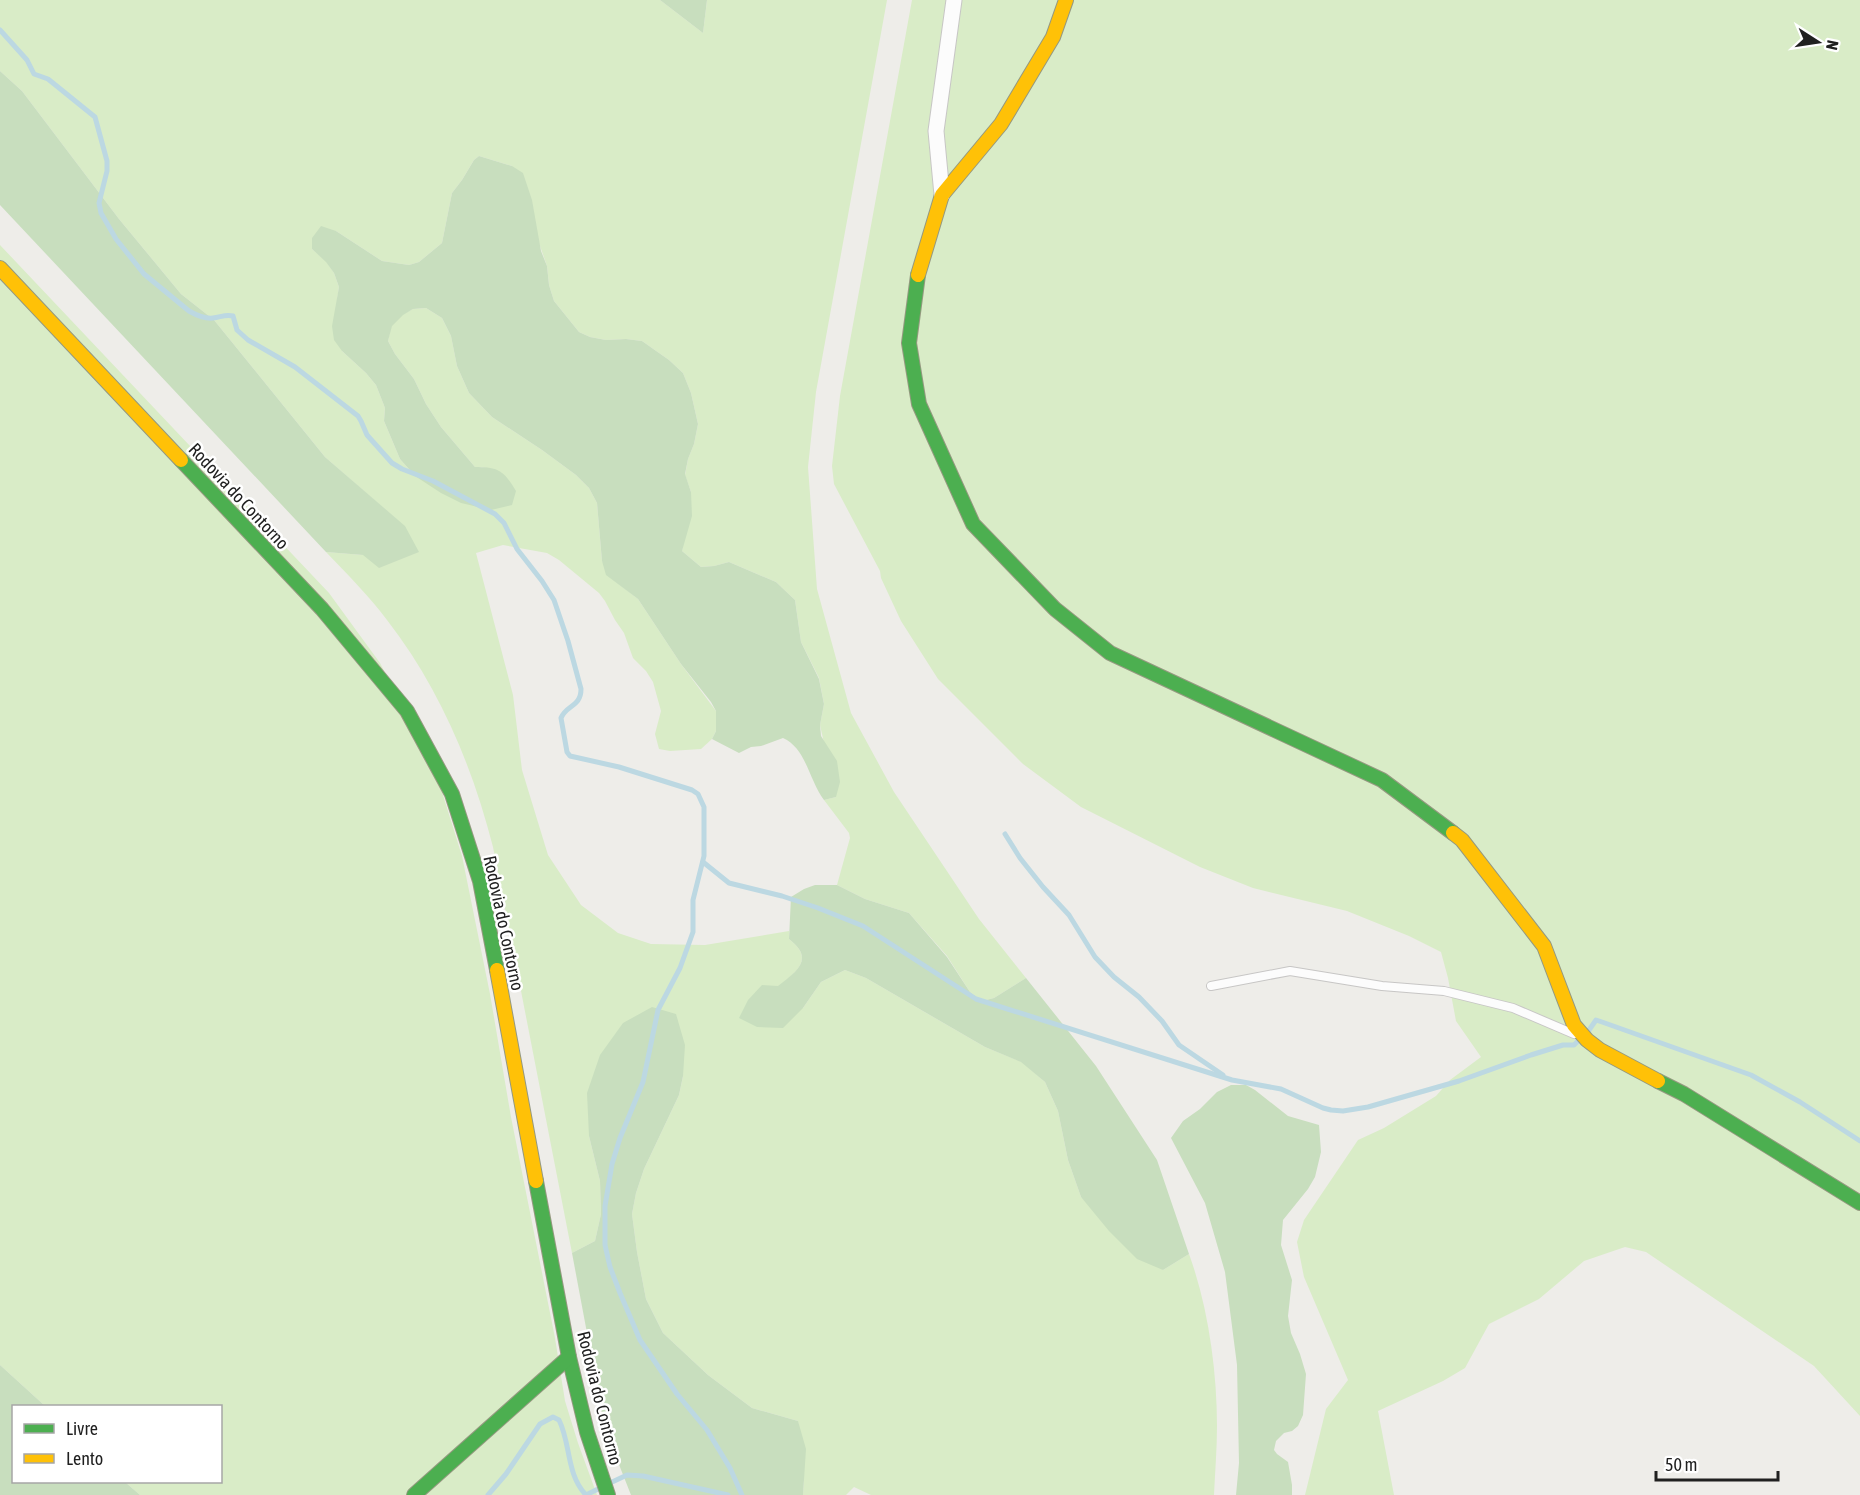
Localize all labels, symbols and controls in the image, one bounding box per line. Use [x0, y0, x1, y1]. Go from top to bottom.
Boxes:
north arrow [1788, 12, 1848, 72]
text: N [1823, 39, 1842, 52]
street label: Rodovia do Contorno [184, 439, 294, 553]
street label: Rodovia do Contorno [479, 854, 529, 992]
street label: Rodovia do Contorno [573, 1329, 627, 1467]
legend [12, 1405, 222, 1483]
text: Livre [66, 1418, 98, 1439]
scale bar [1656, 1444, 1778, 1482]
text: Lento [66, 1448, 103, 1469]
text: 50 m [1665, 1454, 1697, 1475]

